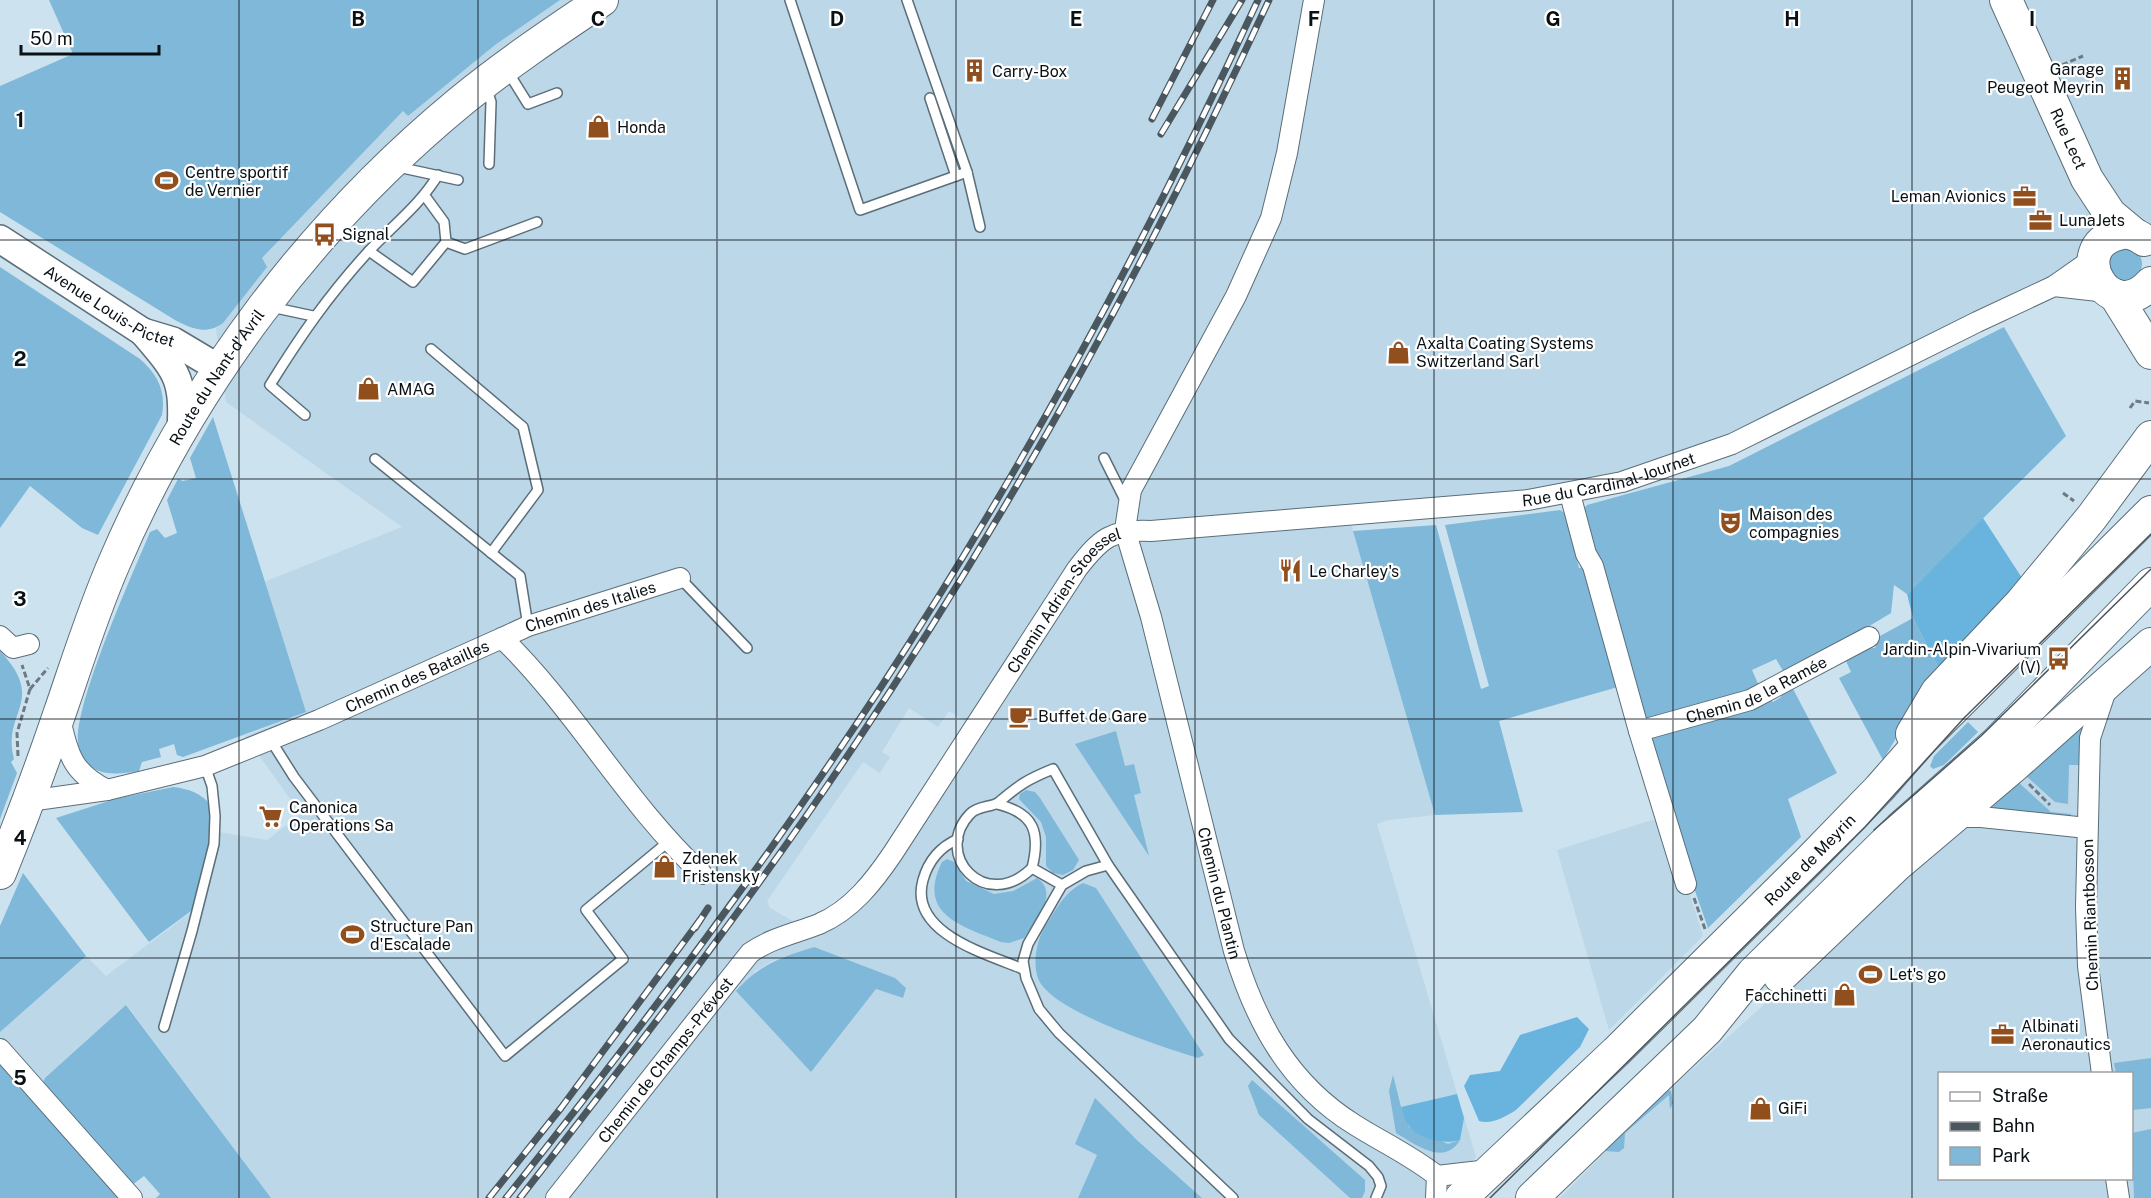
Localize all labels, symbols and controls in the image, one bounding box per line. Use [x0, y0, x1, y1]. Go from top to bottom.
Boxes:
text: B [351, 7, 365, 31]
text: C [591, 7, 605, 31]
text: D [830, 7, 844, 31]
text: E [1070, 7, 1082, 31]
text: F [1308, 7, 1320, 31]
text: G [1545, 7, 1561, 31]
text: H [1784, 7, 1800, 31]
text: I [2029, 7, 2035, 31]
scale bar [21, 18, 159, 56]
text: 50 m [30, 28, 73, 49]
building icon: Carry-Box [961, 58, 987, 84]
place label: Garage Peugeot Meyrin [1987, 60, 2104, 97]
place label: Carry-Box [992, 62, 1067, 81]
building icon: Garage Peugeot Meyrin [2109, 65, 2135, 91]
street label: Rue Lect [2047, 105, 2091, 172]
text: 1 [16, 108, 24, 132]
shop icon: Honda [586, 114, 612, 140]
place label: Honda [617, 118, 666, 137]
place label: Centre sportif de Vernier [185, 163, 288, 200]
sports icon: Centre sportif de Vernier [154, 168, 180, 194]
office icon: Leman Avionics [2011, 183, 2037, 209]
place label: Leman Avionics [1891, 187, 2006, 206]
office icon: LunaJets [2028, 207, 2054, 233]
place label: LunaJets [2059, 211, 2125, 230]
bus stop icon: Signal [311, 221, 337, 247]
place label: Signal [342, 225, 390, 244]
street label: Avenue Louis-Pictet [41, 261, 177, 350]
street label: Route du Nant-d'Avril [165, 305, 268, 449]
place label: Axalta Coating Systems Switzerland Sarl [1416, 334, 1594, 371]
shop icon: Axalta Coating Systems Switzerland Sarl [1385, 339, 1411, 365]
text: 2 [14, 347, 26, 371]
shop icon: AMAG [356, 376, 382, 402]
place label: AMAG [387, 380, 435, 399]
street label: Rue du Cardinal-Journet [1521, 448, 1698, 510]
place label: Maison des compagnies [1749, 505, 1839, 542]
theatre icon: Maison des compagnies [1718, 510, 1744, 536]
street label: Chemin Adrien-Stoessel [1003, 524, 1123, 677]
restaurant icon: Le Charley's [1278, 558, 1304, 584]
place label: Le Charley's [1309, 562, 1399, 581]
street label: Chemin des Italies [523, 577, 658, 636]
text: 3 [13, 587, 27, 611]
street label: Chemin des Batailles [342, 636, 492, 716]
place label: Jardin-Alpin-Vivarium (V) [1883, 640, 2041, 677]
bus stop icon: Jardin-Alpin-Vivarium (V) [2046, 645, 2072, 671]
street label: Chemin de la Ramée [1684, 652, 1830, 727]
cafe icon: Buffet de Gare [1007, 703, 1033, 729]
place label: Buffet de Gare [1038, 707, 1147, 726]
place label: Canonica Operations Sa [289, 798, 394, 835]
supermarket icon: Canonica Operations Sa [258, 803, 284, 829]
street label: Route de Meyrin [1760, 810, 1859, 909]
street label: Chemin du Plantin [1194, 825, 1245, 961]
text: 4 [13, 826, 27, 850]
street label: Chemin Riantbosson [2078, 839, 2102, 991]
place label: Zdenek Fristensky [682, 849, 760, 886]
shop icon: Zdenek Fristensky [651, 854, 677, 880]
place label: Structure Pan d'Escalade [370, 917, 473, 954]
sports icon: Structure Pan d'Escalade [339, 922, 365, 948]
sports icon: Let's go [1858, 961, 1884, 987]
place label: Let's go [1889, 965, 1946, 984]
street label: Chemin de Champs-Prévost [594, 973, 737, 1147]
shop icon: Facchinetti [1832, 982, 1858, 1008]
place label: Facchinetti [1745, 986, 1827, 1005]
place label: Albinati Aeronautics [2021, 1017, 2111, 1054]
office icon: Albinati Aeronautics [1990, 1022, 2016, 1048]
text: 5 [13, 1066, 27, 1090]
legend [1938, 1072, 2133, 1180]
text: Straße [1992, 1085, 2048, 1106]
shop icon: GiFi [1747, 1095, 1773, 1121]
place label: GiFi [1778, 1099, 1807, 1118]
text: Bahn [1992, 1115, 2035, 1136]
text: Park [1992, 1145, 2030, 1166]

